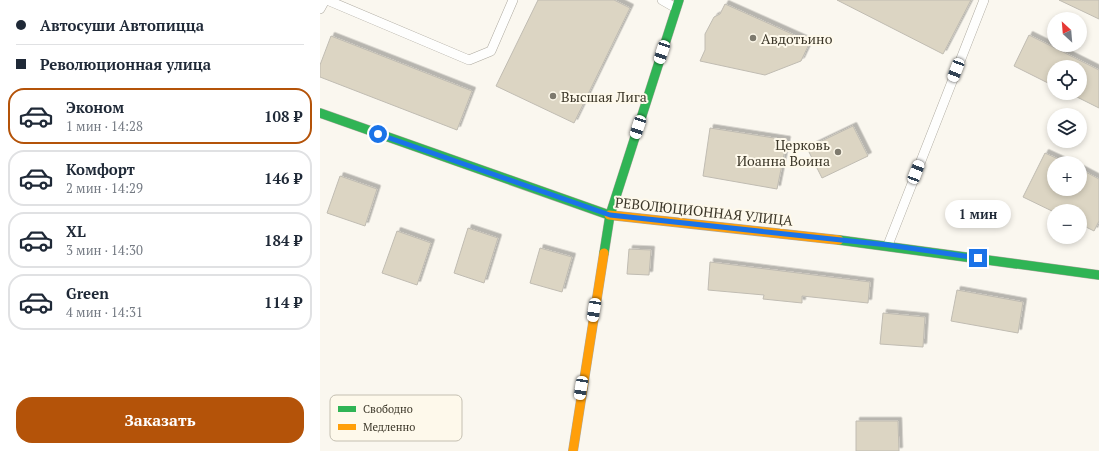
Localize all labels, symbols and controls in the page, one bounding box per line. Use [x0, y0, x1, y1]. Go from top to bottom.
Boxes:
north arrow [1047, 12, 1087, 52]
map controls [1047, 12, 1087, 244]
text: Автосуши Автопицца [40, 15, 204, 35]
place label: Авдотьино [761, 29, 833, 48]
marker: Авдотьино [748, 33, 758, 43]
car [653, 39, 671, 65]
text: Революционная улица [40, 54, 211, 74]
car [946, 57, 966, 83]
button: locate [1047, 60, 1087, 100]
place label: Высшая Лига [561, 87, 647, 106]
marker: Высшая Лига [548, 91, 558, 101]
text: Эконом [66, 97, 124, 117]
icon: car [18, 98, 54, 134]
text: 108 ₽ [264, 106, 302, 126]
button: layers [1047, 108, 1087, 148]
car [629, 114, 647, 140]
text: 1 мин · 14:28 [66, 117, 143, 135]
route start [369, 125, 387, 143]
place label: Церковь Иоанна Воина [737, 135, 830, 170]
marker: Церковь Иоанна Воина [833, 147, 843, 157]
button: + [1047, 156, 1087, 196]
text: Комфорт [66, 159, 135, 179]
car [906, 159, 926, 185]
icon: car [18, 160, 54, 196]
text: 146 ₽ [264, 168, 302, 188]
text: 2 мин · 14:29 [66, 179, 143, 197]
street label: РЕВОЛЮЦИОННАЯ УЛИЦА [614, 192, 794, 230]
callout: 1 мин [945, 200, 1011, 228]
button: − [1047, 204, 1087, 244]
text: 1 мин [959, 205, 997, 223]
text: XL [66, 221, 86, 241]
icon: car [18, 222, 54, 258]
text: 184 ₽ [264, 230, 302, 250]
text: 3 мин · 14:30 [66, 241, 143, 259]
route end [969, 249, 987, 267]
text: Green [66, 283, 109, 303]
icon: car [18, 284, 54, 320]
text: 114 ₽ [264, 292, 302, 312]
car [586, 297, 602, 323]
text: 4 мин · 14:31 [66, 303, 143, 321]
car [573, 375, 589, 401]
legend [330, 395, 462, 441]
button: Заказать [16, 397, 304, 443]
text: Свободно [363, 402, 413, 416]
text: Медленно [363, 420, 415, 434]

